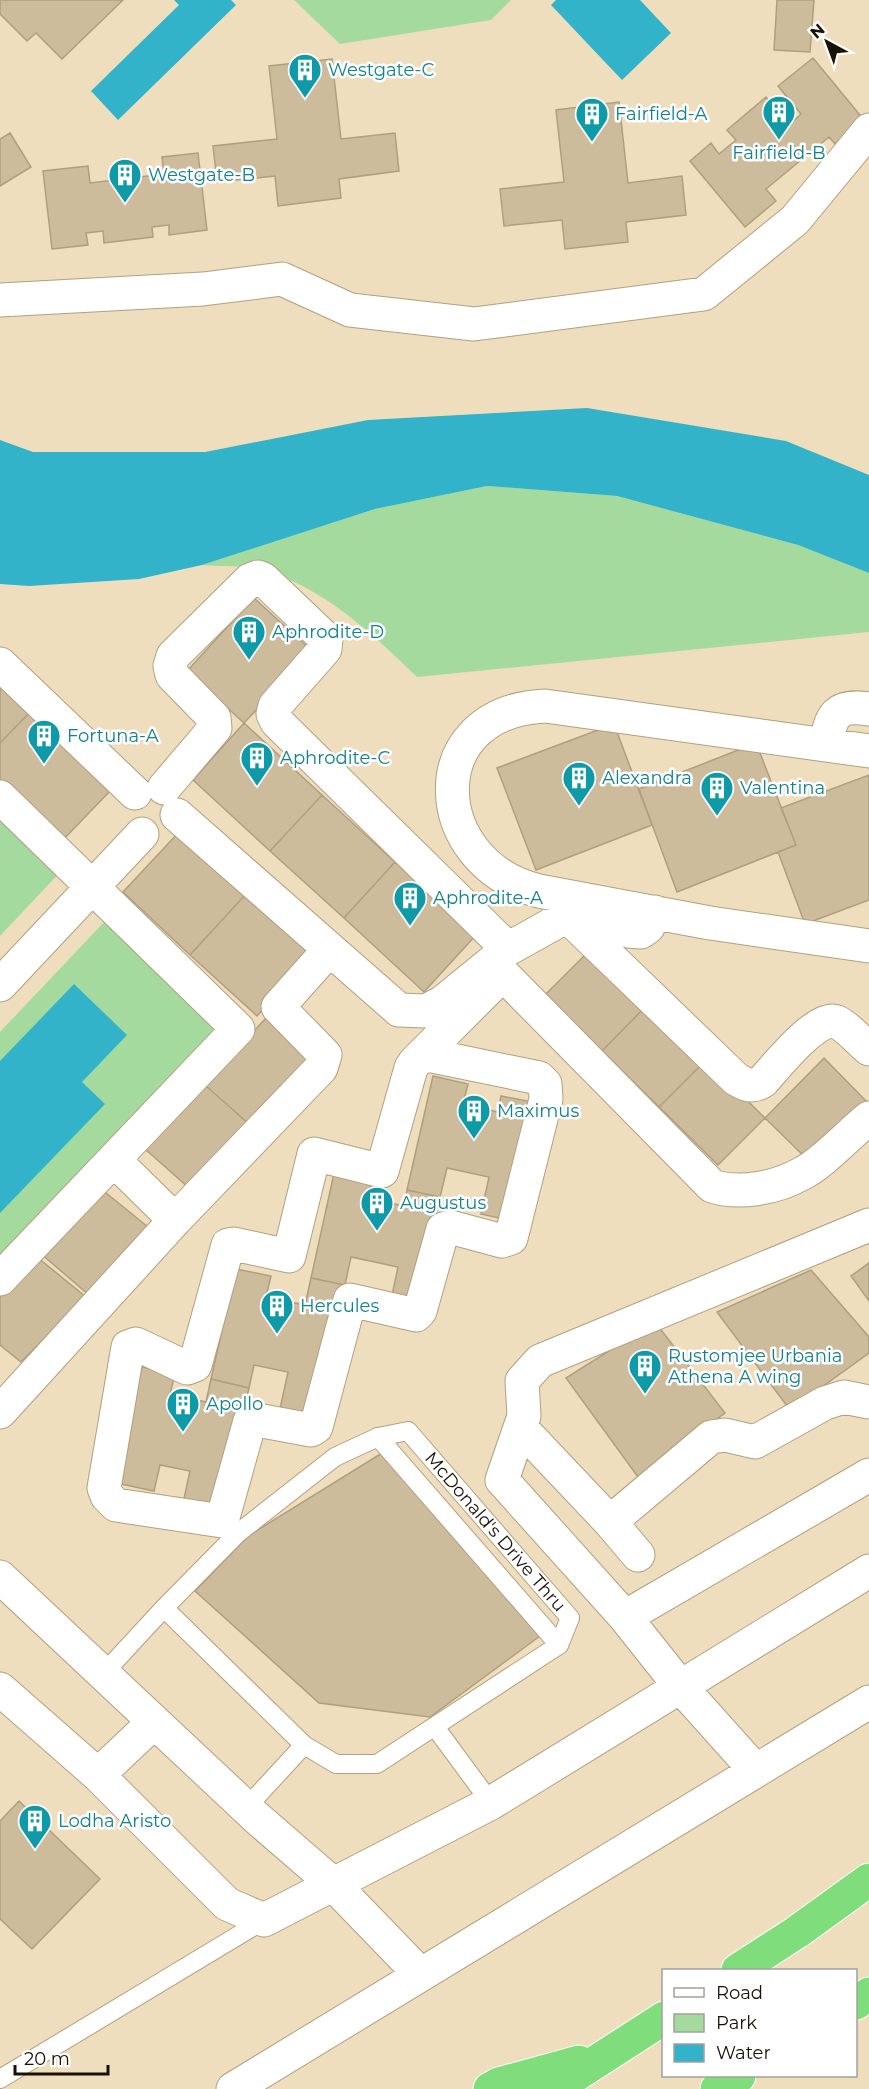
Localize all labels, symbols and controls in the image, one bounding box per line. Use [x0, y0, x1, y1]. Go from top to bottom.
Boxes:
north arrow [797, 12, 857, 72]
text: N [806, 20, 829, 42]
building icon: Westgate-C [287, 52, 323, 99]
place label: Westgate-C [328, 59, 435, 81]
building icon: Fairfield-B [761, 94, 797, 141]
building icon: Fairfield-A [574, 96, 610, 143]
place label: Fairfield-A [615, 103, 707, 125]
place label: Fairfield-B [732, 142, 826, 164]
building icon: Westgate-B [107, 157, 143, 204]
place label: Westgate-B [148, 164, 255, 186]
building icon: Aphrodite-D [231, 614, 267, 661]
place label: Aphrodite-D [272, 621, 384, 643]
building icon: Fortuna-A [26, 718, 62, 765]
place label: Fortuna-A [67, 725, 159, 747]
building icon: Aphrodite-C [239, 740, 275, 787]
place label: Aphrodite-C [280, 747, 390, 769]
building icon: Alexandra [561, 760, 597, 807]
place label: Alexandra [602, 767, 692, 789]
building icon: Valentina [699, 770, 735, 817]
place label: Valentina [740, 777, 825, 799]
building icon: Aphrodite-A [392, 880, 428, 927]
place label: Aphrodite-A [433, 887, 543, 909]
building icon: Maximus [456, 1093, 492, 1140]
place label: Maximus [497, 1100, 579, 1122]
building icon: Augustus [359, 1185, 395, 1232]
place label: Augustus [400, 1192, 486, 1214]
building icon: Hercules [259, 1288, 295, 1335]
place label: Hercules [300, 1295, 379, 1317]
place label: Rustomjee Urbania Athena A wing [668, 1345, 842, 1388]
building icon: Rustomjee Urbania Athena A wing [627, 1348, 663, 1395]
building icon: Apollo [165, 1386, 201, 1433]
place label: Apollo [206, 1393, 263, 1415]
street label: McDonald's Drive Thru [420, 1447, 571, 1616]
building icon: Lodha Aristo [17, 1803, 53, 1850]
place label: Lodha Aristo [58, 1810, 171, 1832]
legend [662, 1969, 857, 2077]
text: Road [716, 1982, 763, 2004]
text: Park [716, 2012, 757, 2034]
scale bar [15, 2038, 108, 2076]
text: Water [716, 2042, 771, 2064]
text: 20 m [24, 2048, 70, 2070]

